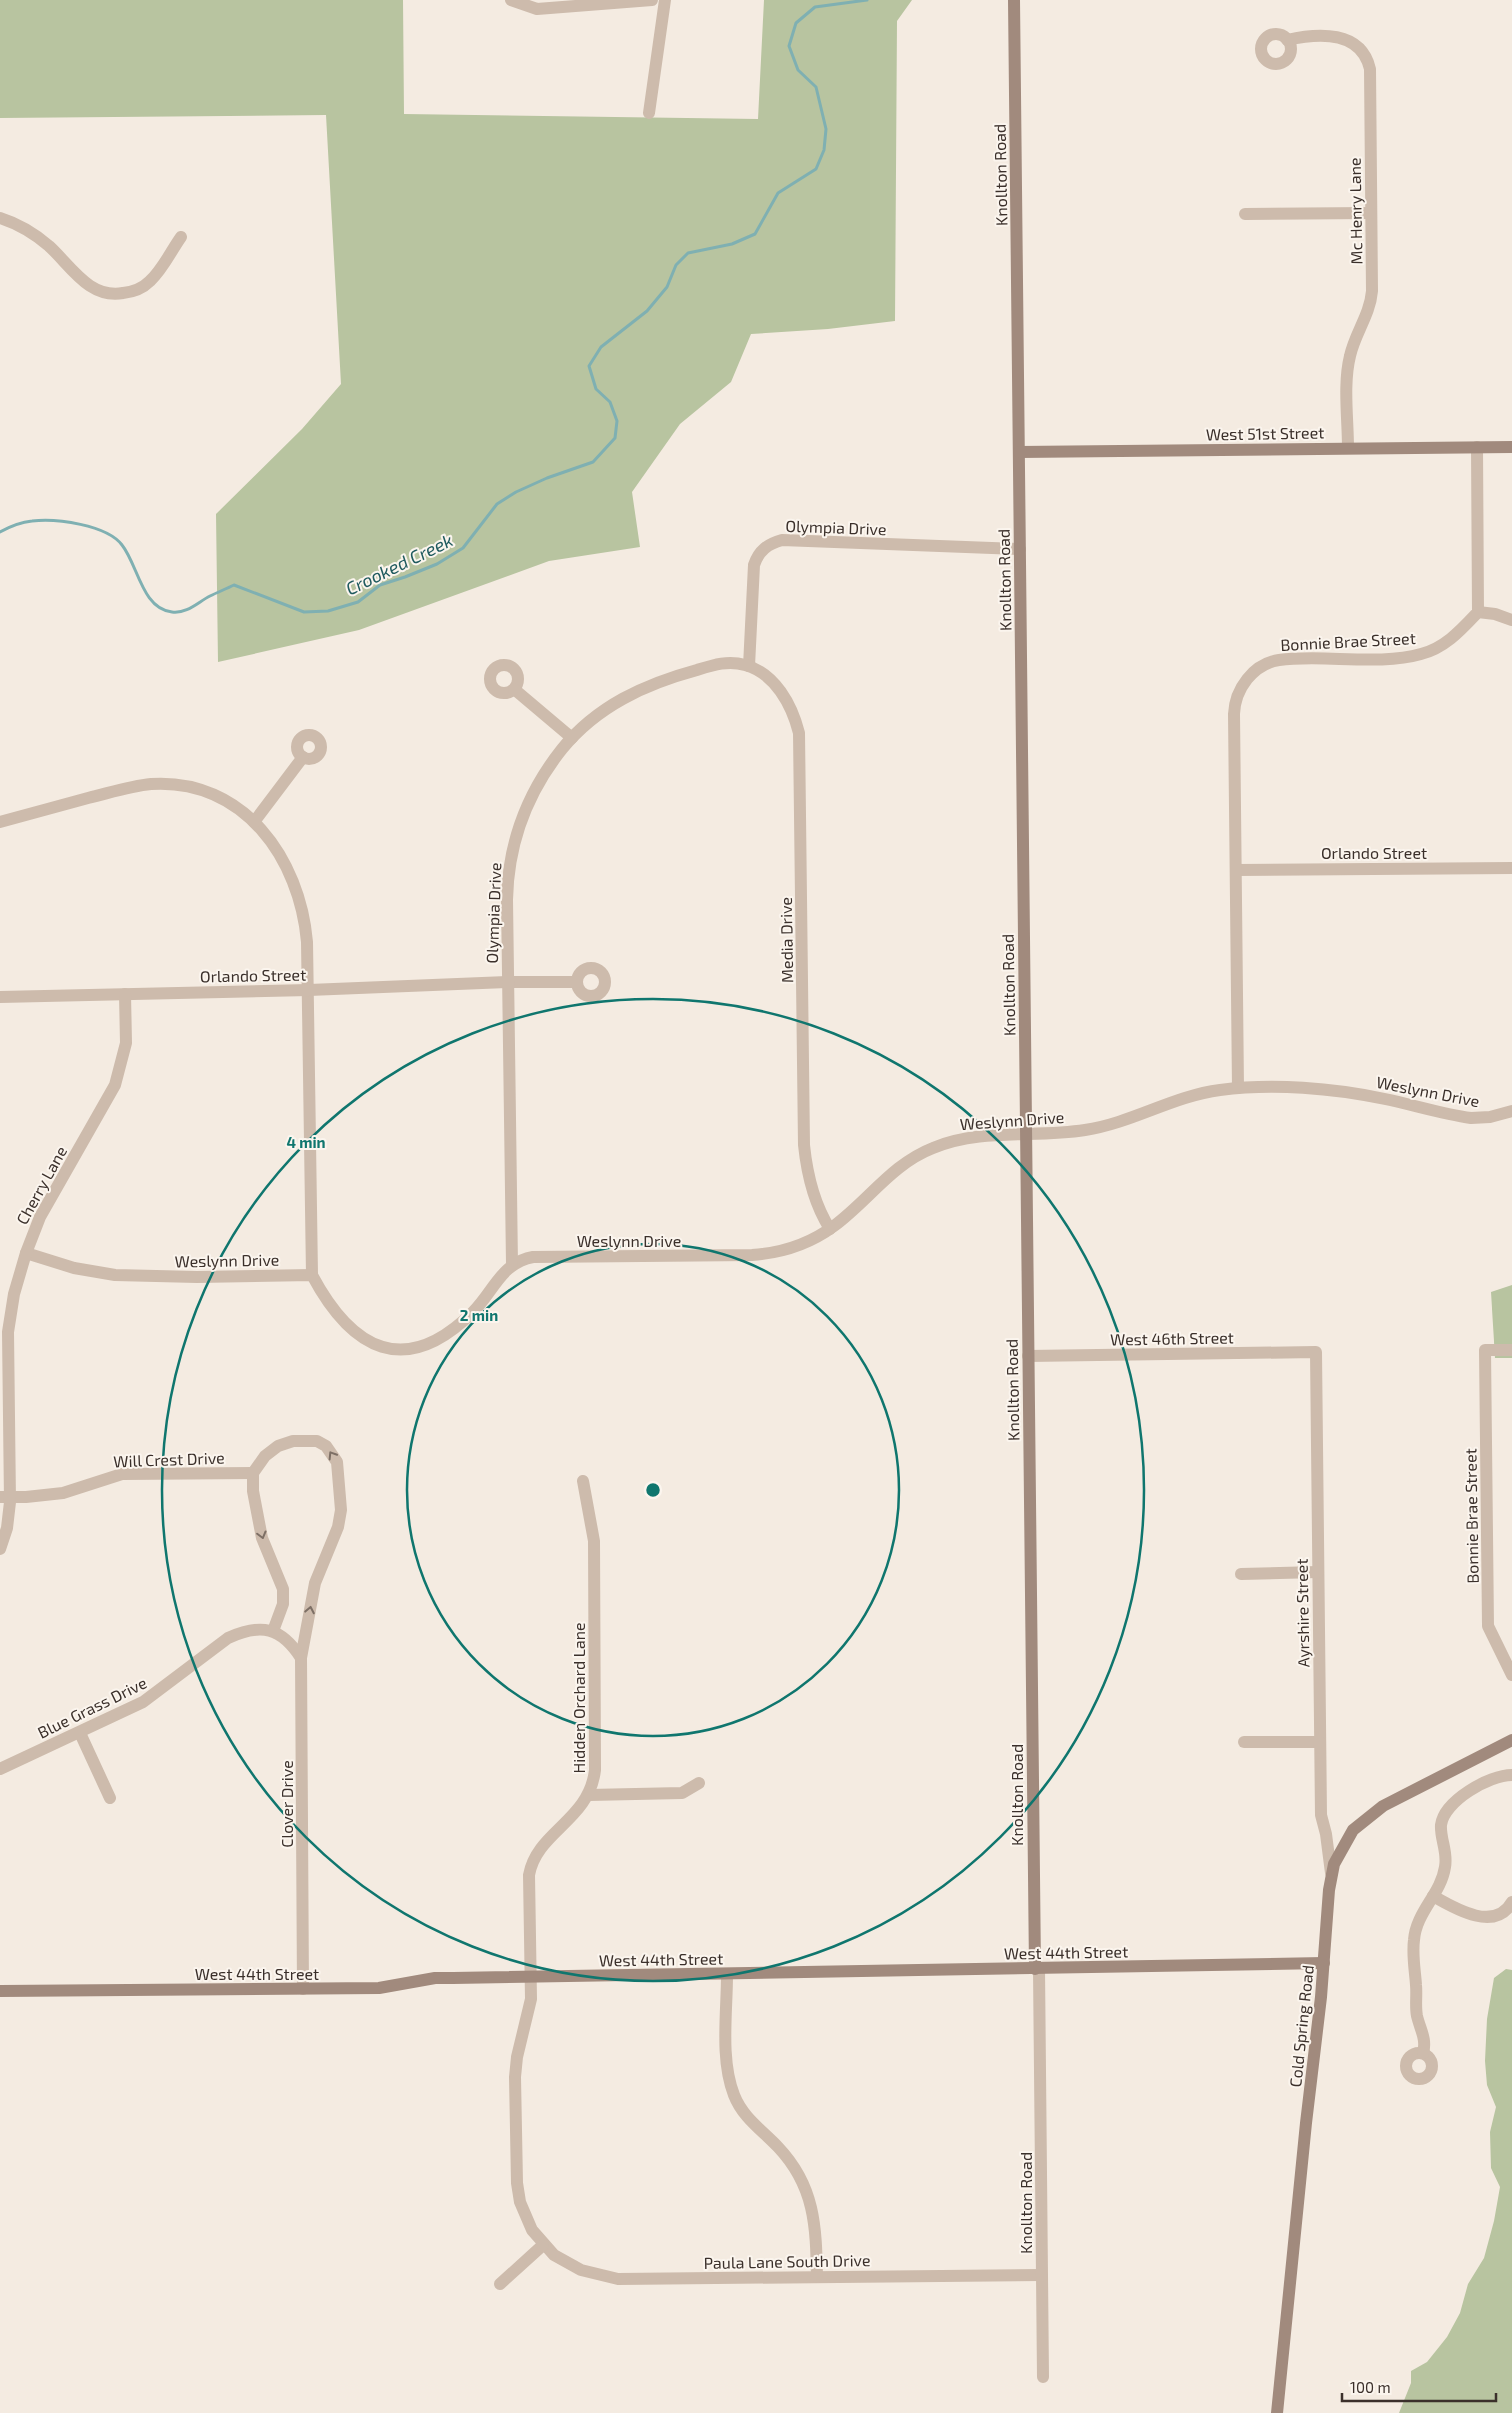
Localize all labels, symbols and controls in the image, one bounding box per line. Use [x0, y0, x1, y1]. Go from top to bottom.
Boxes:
street label: Knollton Road [990, 124, 1010, 226]
street label: Mc Henry Lane [1345, 157, 1365, 265]
street label: West 51st Street [1206, 422, 1324, 444]
street label: Olympia Drive [785, 516, 887, 538]
water label: Crooked Creek [342, 529, 456, 599]
street label: Knollton Road [994, 529, 1014, 631]
street label: Bonnie Brae Street [1280, 628, 1416, 654]
street label: Orlando Street [1321, 843, 1427, 862]
street label: Olympia Drive [482, 862, 504, 964]
street label: Media Drive [776, 897, 796, 983]
street label: Knollton Road [998, 934, 1018, 1036]
street label: Orlando Street [200, 965, 306, 985]
street label: Weslynn Drive [1375, 1072, 1481, 1110]
street label: Weslynn Drive [959, 1107, 1065, 1133]
text: 4 min [286, 1133, 326, 1151]
street label: Cherry Lane [12, 1143, 70, 1227]
street label: Weslynn Drive [577, 1231, 681, 1250]
street label: Weslynn Drive [175, 1250, 279, 1270]
text: 2 min [460, 1306, 498, 1324]
street label: West 46th Street [1110, 1327, 1234, 1349]
street label: Knollton Road [1002, 1339, 1022, 1441]
street label: Will Crest Drive [113, 1448, 225, 1470]
street label: Bonnie Brae Street [1460, 1448, 1482, 1584]
one-way arrow [329, 1451, 339, 1460]
centre of rings [644, 1481, 662, 1499]
one-way arrow [257, 1531, 267, 1539]
street label: Ayrshire Street [1292, 1558, 1312, 1668]
one-way arrow [304, 1606, 314, 1615]
street label: Hidden Orchard Lane [569, 1622, 588, 1774]
street label: Blue Grass Drive [34, 1672, 150, 1742]
street label: Knollton Road [1007, 1744, 1026, 1846]
street label: Clover Drive [277, 1760, 296, 1848]
street label: West 44th Street [1004, 1941, 1128, 1963]
street label: West 44th Street [599, 1948, 723, 1970]
street label: West 44th Street [195, 1964, 319, 1983]
street label: Cold Spring Road [1285, 1964, 1317, 2088]
street label: Knollton Road [1016, 2152, 1035, 2254]
street label: Paula Lane South Drive [703, 2250, 871, 2272]
scale bar [1342, 2370, 1496, 2402]
text: 100 m [1350, 2378, 1391, 2396]

